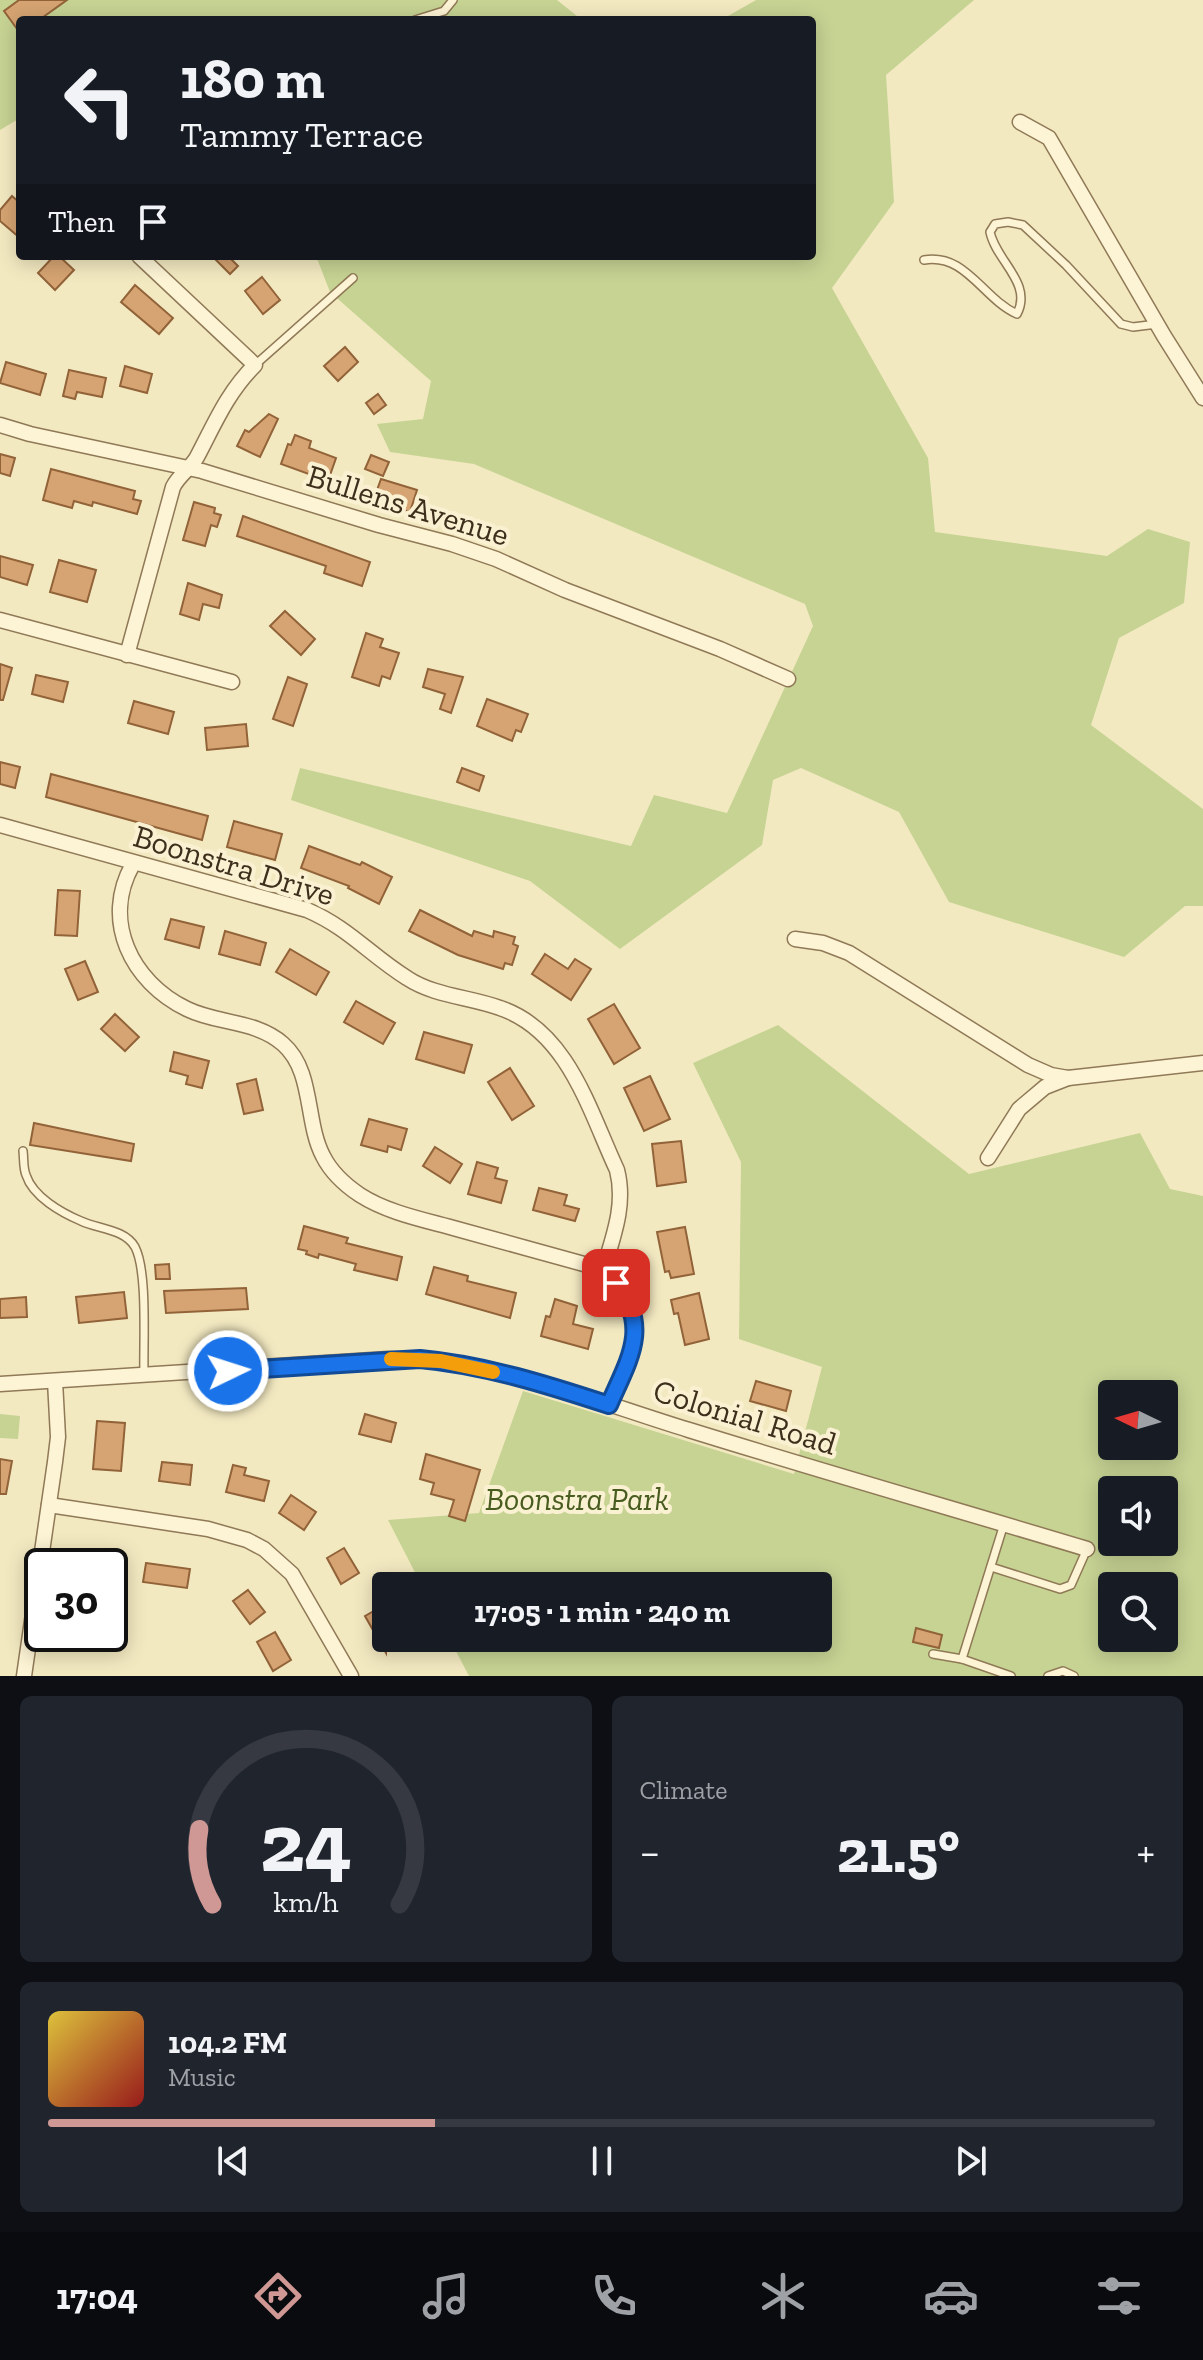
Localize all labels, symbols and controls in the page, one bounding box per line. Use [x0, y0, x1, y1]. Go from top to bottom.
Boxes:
text: 180 m [180, 45, 325, 112]
icon: left [48, 48, 152, 152]
text: Tammy Terrace [180, 113, 423, 156]
icon: arrive [131, 200, 175, 244]
text: Then [48, 204, 115, 240]
street label: Bullens Avenue [302, 456, 514, 554]
street label: Boonstra Drive [129, 816, 339, 914]
pin [582, 1249, 650, 1317]
icon: arrive [594, 1261, 638, 1305]
position arrow [186, 1329, 270, 1413]
street label: Colonial Road [649, 1371, 841, 1463]
north arrow [1098, 1380, 1178, 1460]
map controls [1098, 1380, 1178, 1652]
button: sound [1098, 1476, 1178, 1556]
park label: Boonstra Park [485, 1480, 669, 1518]
speed limit sign: 30 [24, 1548, 128, 1652]
button: search [1098, 1572, 1178, 1652]
text: 17:05 · 1 min · 240 m [474, 1594, 730, 1630]
text: Climate [640, 1774, 727, 1806]
text: 24 [260, 1792, 352, 1892]
text: 21.5° [837, 1815, 960, 1887]
text: − [640, 1825, 660, 1878]
text: + [1136, 1825, 1155, 1878]
text: km/h [273, 1885, 338, 1919]
text: 104.2 FM [168, 2025, 287, 2061]
text: Music [168, 2061, 236, 2093]
icon: previous [211, 2139, 255, 2183]
icon: pause [580, 2139, 624, 2183]
icon: next [949, 2139, 993, 2183]
icon: directions [250, 2268, 306, 2324]
icon: music [418, 2268, 474, 2324]
icon: phone [586, 2268, 642, 2324]
icon: climate [755, 2268, 811, 2324]
icon: car [923, 2268, 979, 2324]
icon: filters [1091, 2268, 1147, 2324]
text: 17:04 [56, 2275, 138, 2318]

